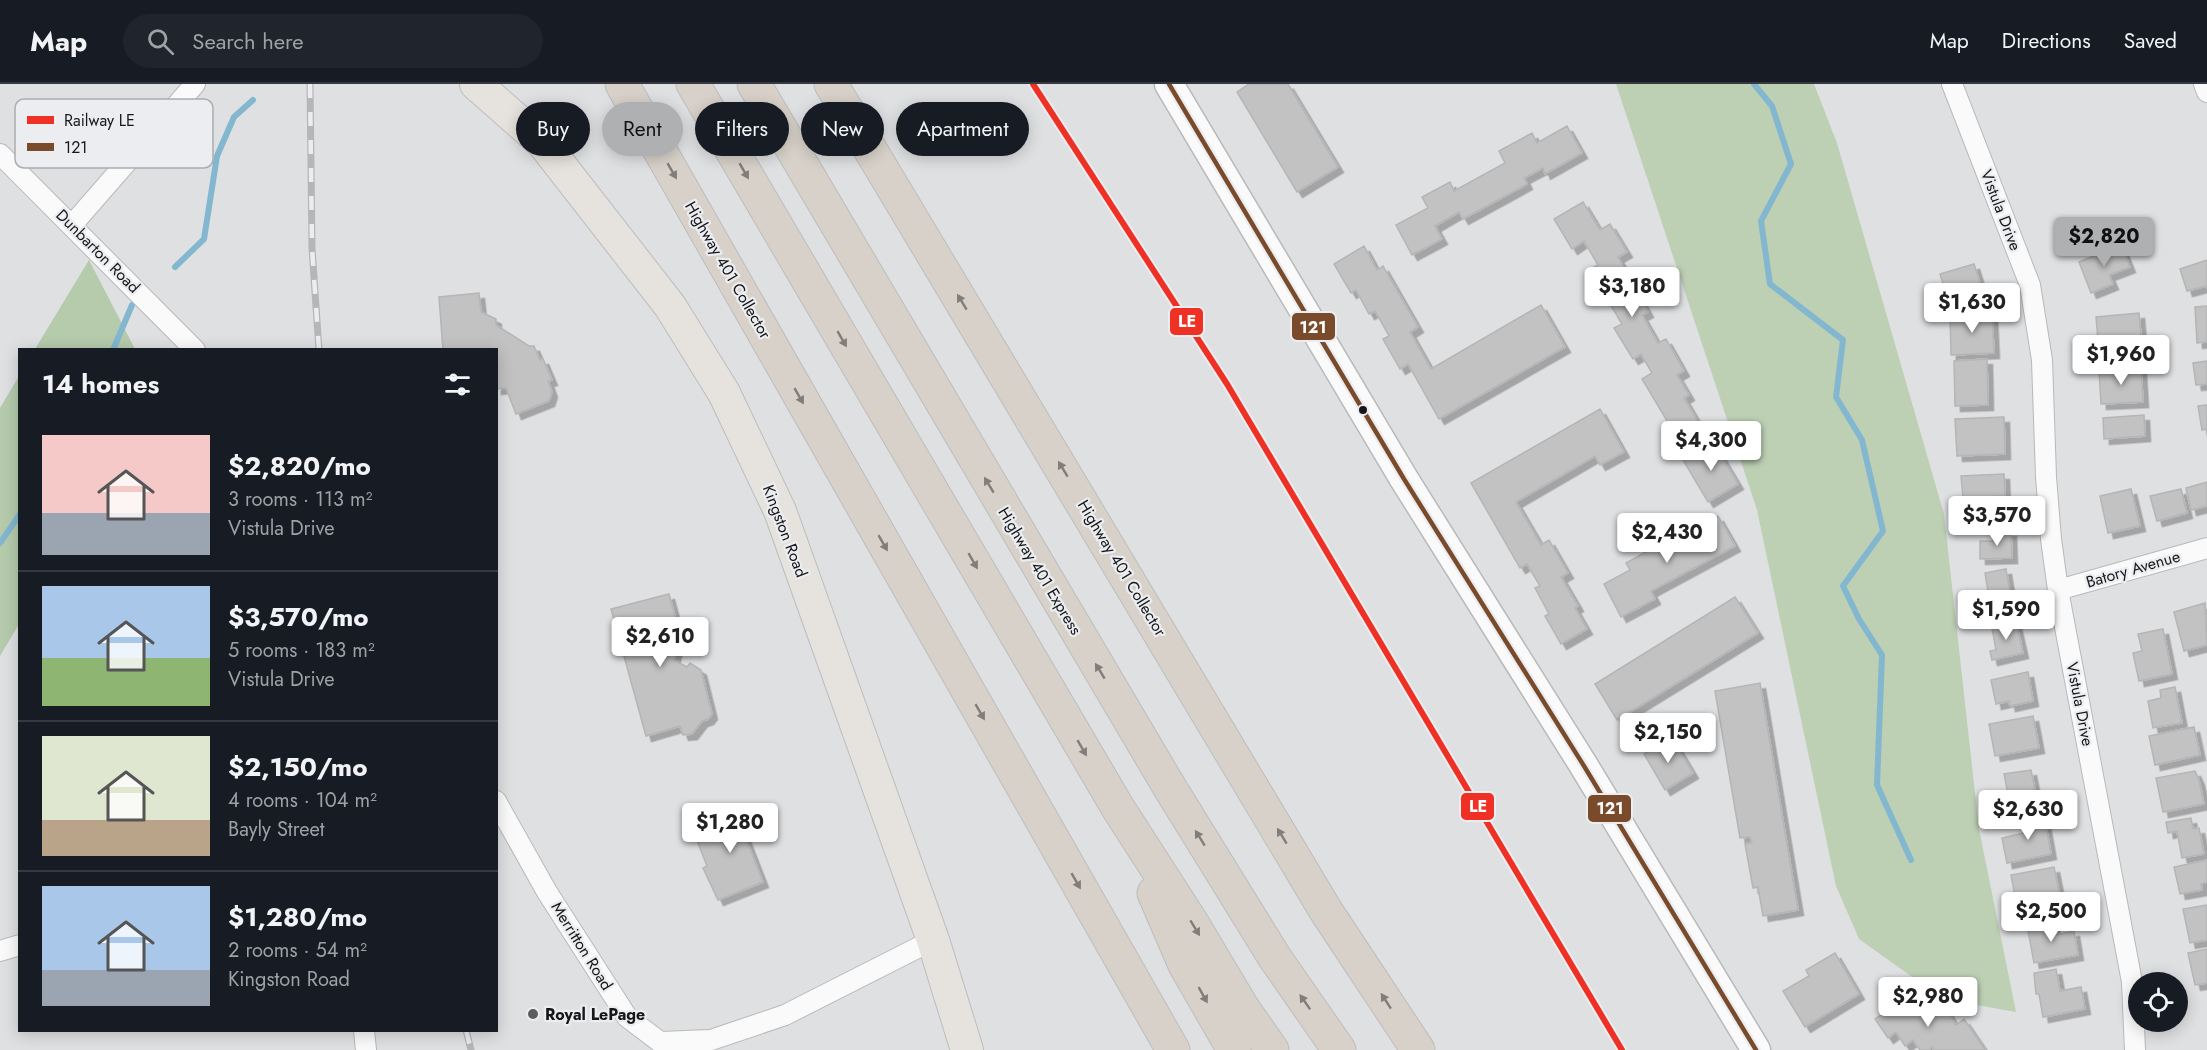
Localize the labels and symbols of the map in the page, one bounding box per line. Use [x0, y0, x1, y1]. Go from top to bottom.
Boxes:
legend [15, 99, 213, 168]
text: Railway LE [64, 109, 135, 132]
text: 121 [64, 136, 88, 159]
one-way arrow [667, 163, 677, 180]
one-way arrow [739, 163, 749, 180]
street label: Vistula Drive [1975, 166, 2027, 254]
street label: Highway 401 Collector [679, 197, 777, 343]
street label: Dunbarton Road [51, 204, 145, 298]
pin: $2,820 [2055, 217, 2153, 268]
pin: $3,180 [1583, 267, 1681, 318]
pin: $1,630 [1923, 283, 2021, 334]
one-way arrow [957, 294, 968, 310]
line badge: LE [1169, 307, 1204, 336]
text: LE [1178, 310, 1196, 333]
line badge: 121 [1291, 312, 1336, 341]
text: 121 [1300, 316, 1326, 339]
one-way arrow [837, 331, 848, 347]
pin: $1,960 [2072, 335, 2170, 386]
one-way arrow [794, 388, 804, 405]
unlabelled marker [1357, 404, 1369, 416]
pin: $4,300 [1662, 421, 1760, 472]
one-way arrow [1058, 460, 1068, 477]
one-way arrow [984, 477, 995, 493]
street label: Kingston Road [757, 481, 813, 581]
street label: Highway 401 Collector [1072, 496, 1172, 641]
pin: $3,570 [1948, 496, 2046, 547]
street label: Highway 401 Express [993, 503, 1087, 639]
pin: $2,430 [1618, 513, 1716, 564]
one-way arrow [877, 534, 887, 551]
street label: Batory Avenue [2083, 545, 2183, 593]
one-way arrow [968, 553, 978, 570]
pin: $1,590 [1957, 590, 2055, 641]
pin: $2,610 [611, 617, 709, 668]
street label: Vistula Drive [2061, 660, 2099, 748]
one-way arrow [1094, 663, 1105, 679]
one-way arrow [974, 704, 985, 720]
pin: $2,150 [1619, 713, 1717, 764]
one-way arrow [1077, 740, 1088, 756]
pin: $2,630 [1979, 790, 2077, 841]
line badge: LE [1460, 792, 1495, 821]
line badge: 121 [1587, 794, 1632, 823]
text: LE [1469, 795, 1487, 818]
text: 121 [1597, 797, 1623, 820]
pin: $1,280 [681, 803, 779, 854]
one-way arrow [1277, 827, 1287, 844]
one-way arrow [1195, 830, 1206, 846]
one-way arrow [1071, 873, 1082, 889]
pin: $2,500 [2002, 892, 2100, 943]
street label: Merritton Road [546, 897, 618, 995]
one-way arrow [1190, 920, 1201, 936]
pin: $2,980 [1879, 977, 1977, 1028]
one-way arrow [1197, 987, 1208, 1003]
one-way arrow [1380, 993, 1391, 1009]
one-way arrow [1300, 994, 1311, 1010]
place label: Royal LePage [545, 1003, 645, 1026]
marker: Royal LePage [526, 1007, 540, 1021]

